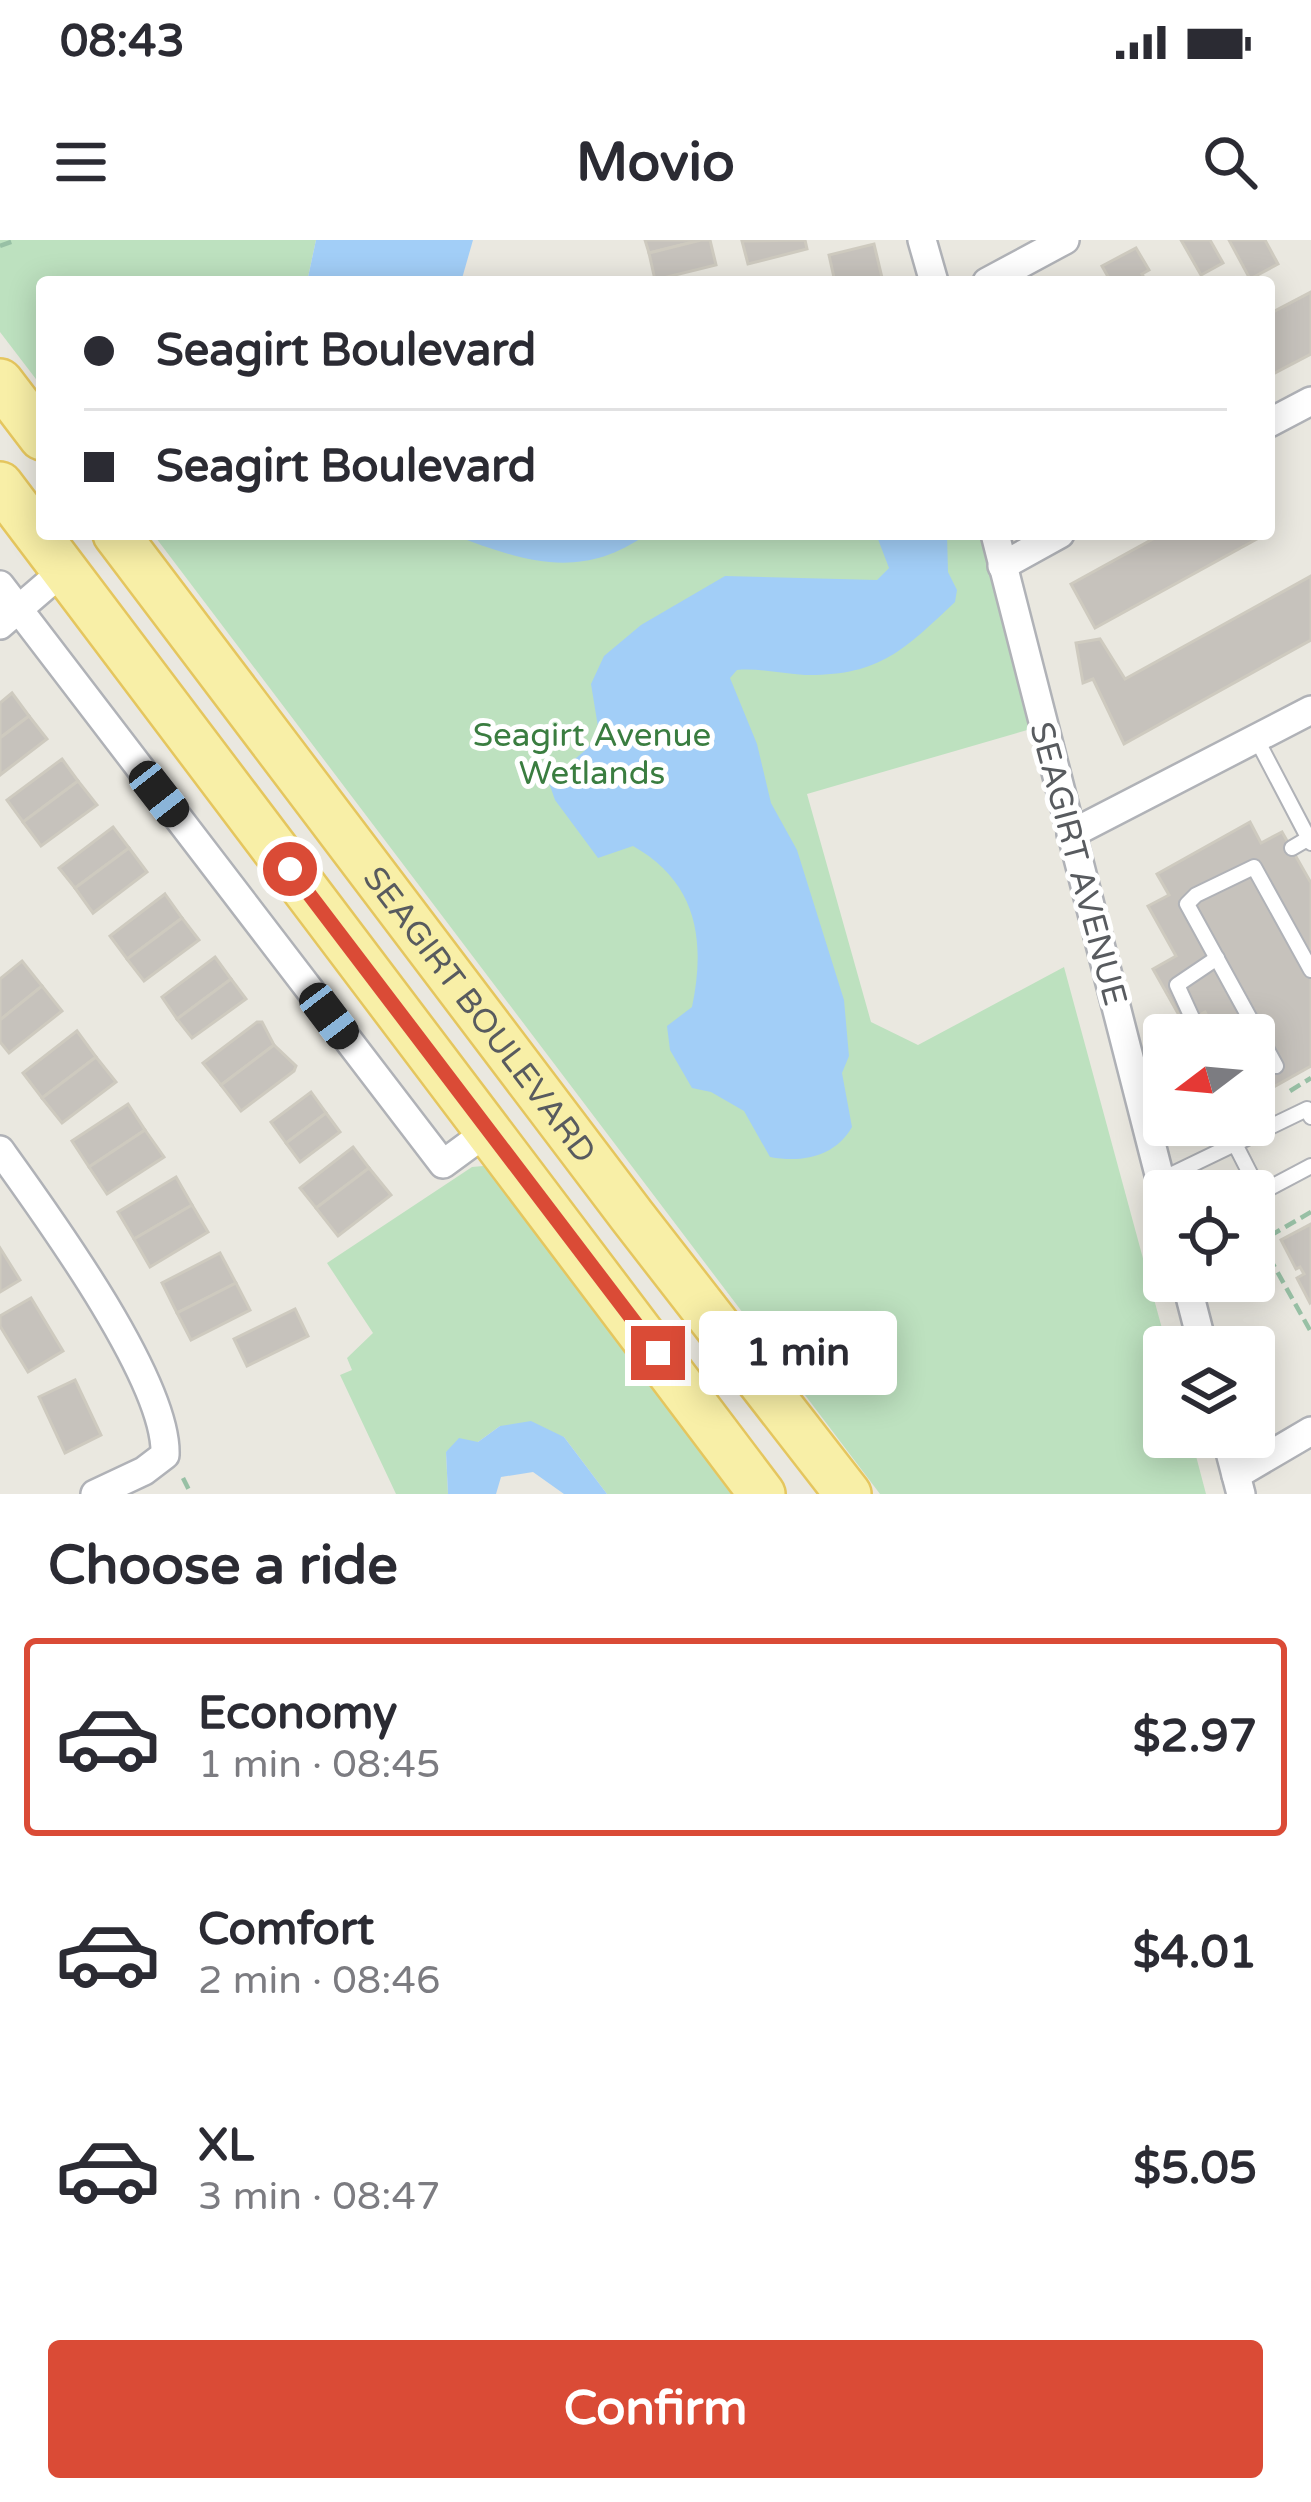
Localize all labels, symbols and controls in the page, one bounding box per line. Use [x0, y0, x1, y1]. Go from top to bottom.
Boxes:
text: 08:43 [60, 15, 185, 69]
icon: menu [48, 129, 114, 195]
icon: search [1197, 129, 1263, 195]
text: Movio [576, 130, 735, 195]
text: Seagirt Boulevard [156, 324, 536, 378]
text: Seagirt Boulevard [156, 440, 536, 494]
park label: Seagirt Avenue Wetlands [473, 716, 711, 793]
street label: SEAGIRT AVENUE [1021, 718, 1135, 1010]
car [123, 755, 195, 833]
route start [263, 842, 317, 896]
street label: SEAGIRT BOULEVARD [355, 859, 604, 1171]
car [293, 976, 365, 1056]
north arrow [1143, 1014, 1275, 1146]
map controls [1143, 1014, 1275, 1458]
button: locate [1143, 1170, 1275, 1302]
callout: 1 min [700, 1311, 898, 1395]
route end [631, 1326, 685, 1380]
button: layers [1143, 1326, 1275, 1458]
text: 1 min [746, 1329, 850, 1376]
text: Choose a ride [48, 1533, 398, 1598]
icon: car [54, 1683, 162, 1791]
text: Economy [198, 1687, 397, 1741]
text: $2.97 [1133, 1710, 1257, 1764]
text: 1 min · 08:45 [198, 1741, 440, 1788]
icon: car [54, 1899, 162, 2007]
text: Comfort [198, 1903, 374, 1957]
text: $4.01 [1133, 1926, 1257, 1980]
text: 2 min · 08:46 [198, 1957, 440, 2004]
icon: car [54, 2115, 162, 2223]
text: XL [198, 2119, 254, 2173]
text: $5.05 [1133, 2142, 1257, 2196]
text: 3 min · 08:47 [198, 2173, 440, 2220]
button: Confirm [48, 2340, 1263, 2478]

